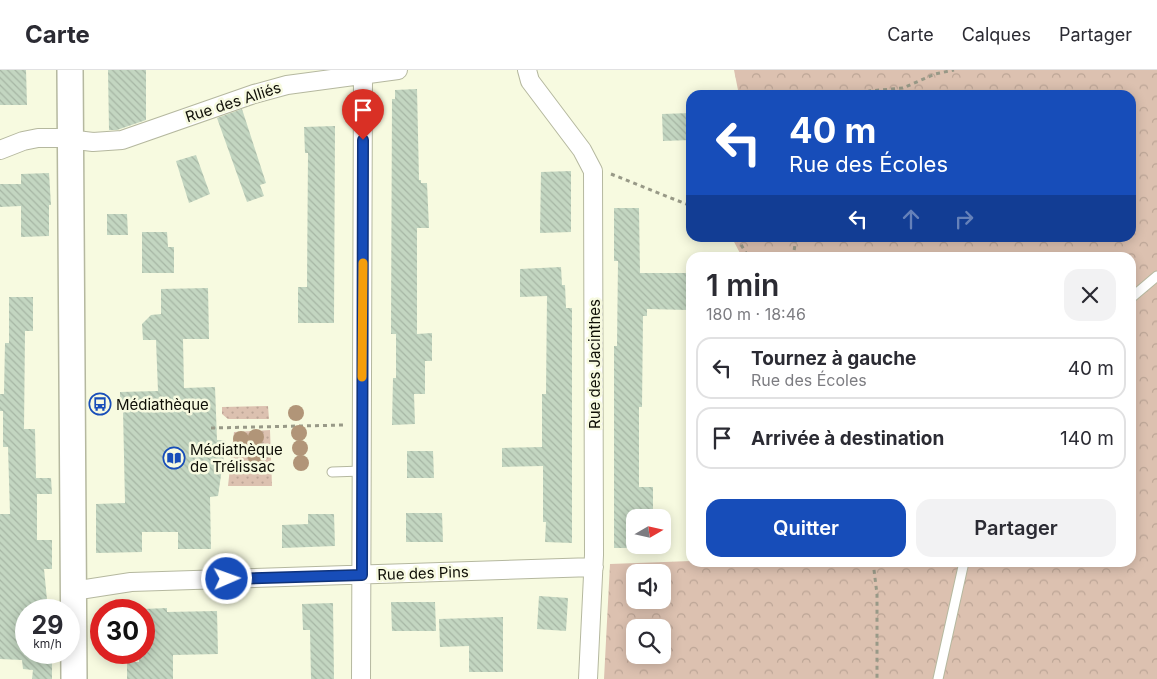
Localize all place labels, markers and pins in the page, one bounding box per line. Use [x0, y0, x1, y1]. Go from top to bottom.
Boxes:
pin [342, 89, 384, 140]
bus stop icon: Médiathèque [88, 392, 112, 416]
place label: Médiathèque [116, 395, 209, 414]
place label: Médiathèque de Trélissac [190, 440, 283, 476]
library icon: Médiathèque de Trélissac [162, 446, 186, 470]

